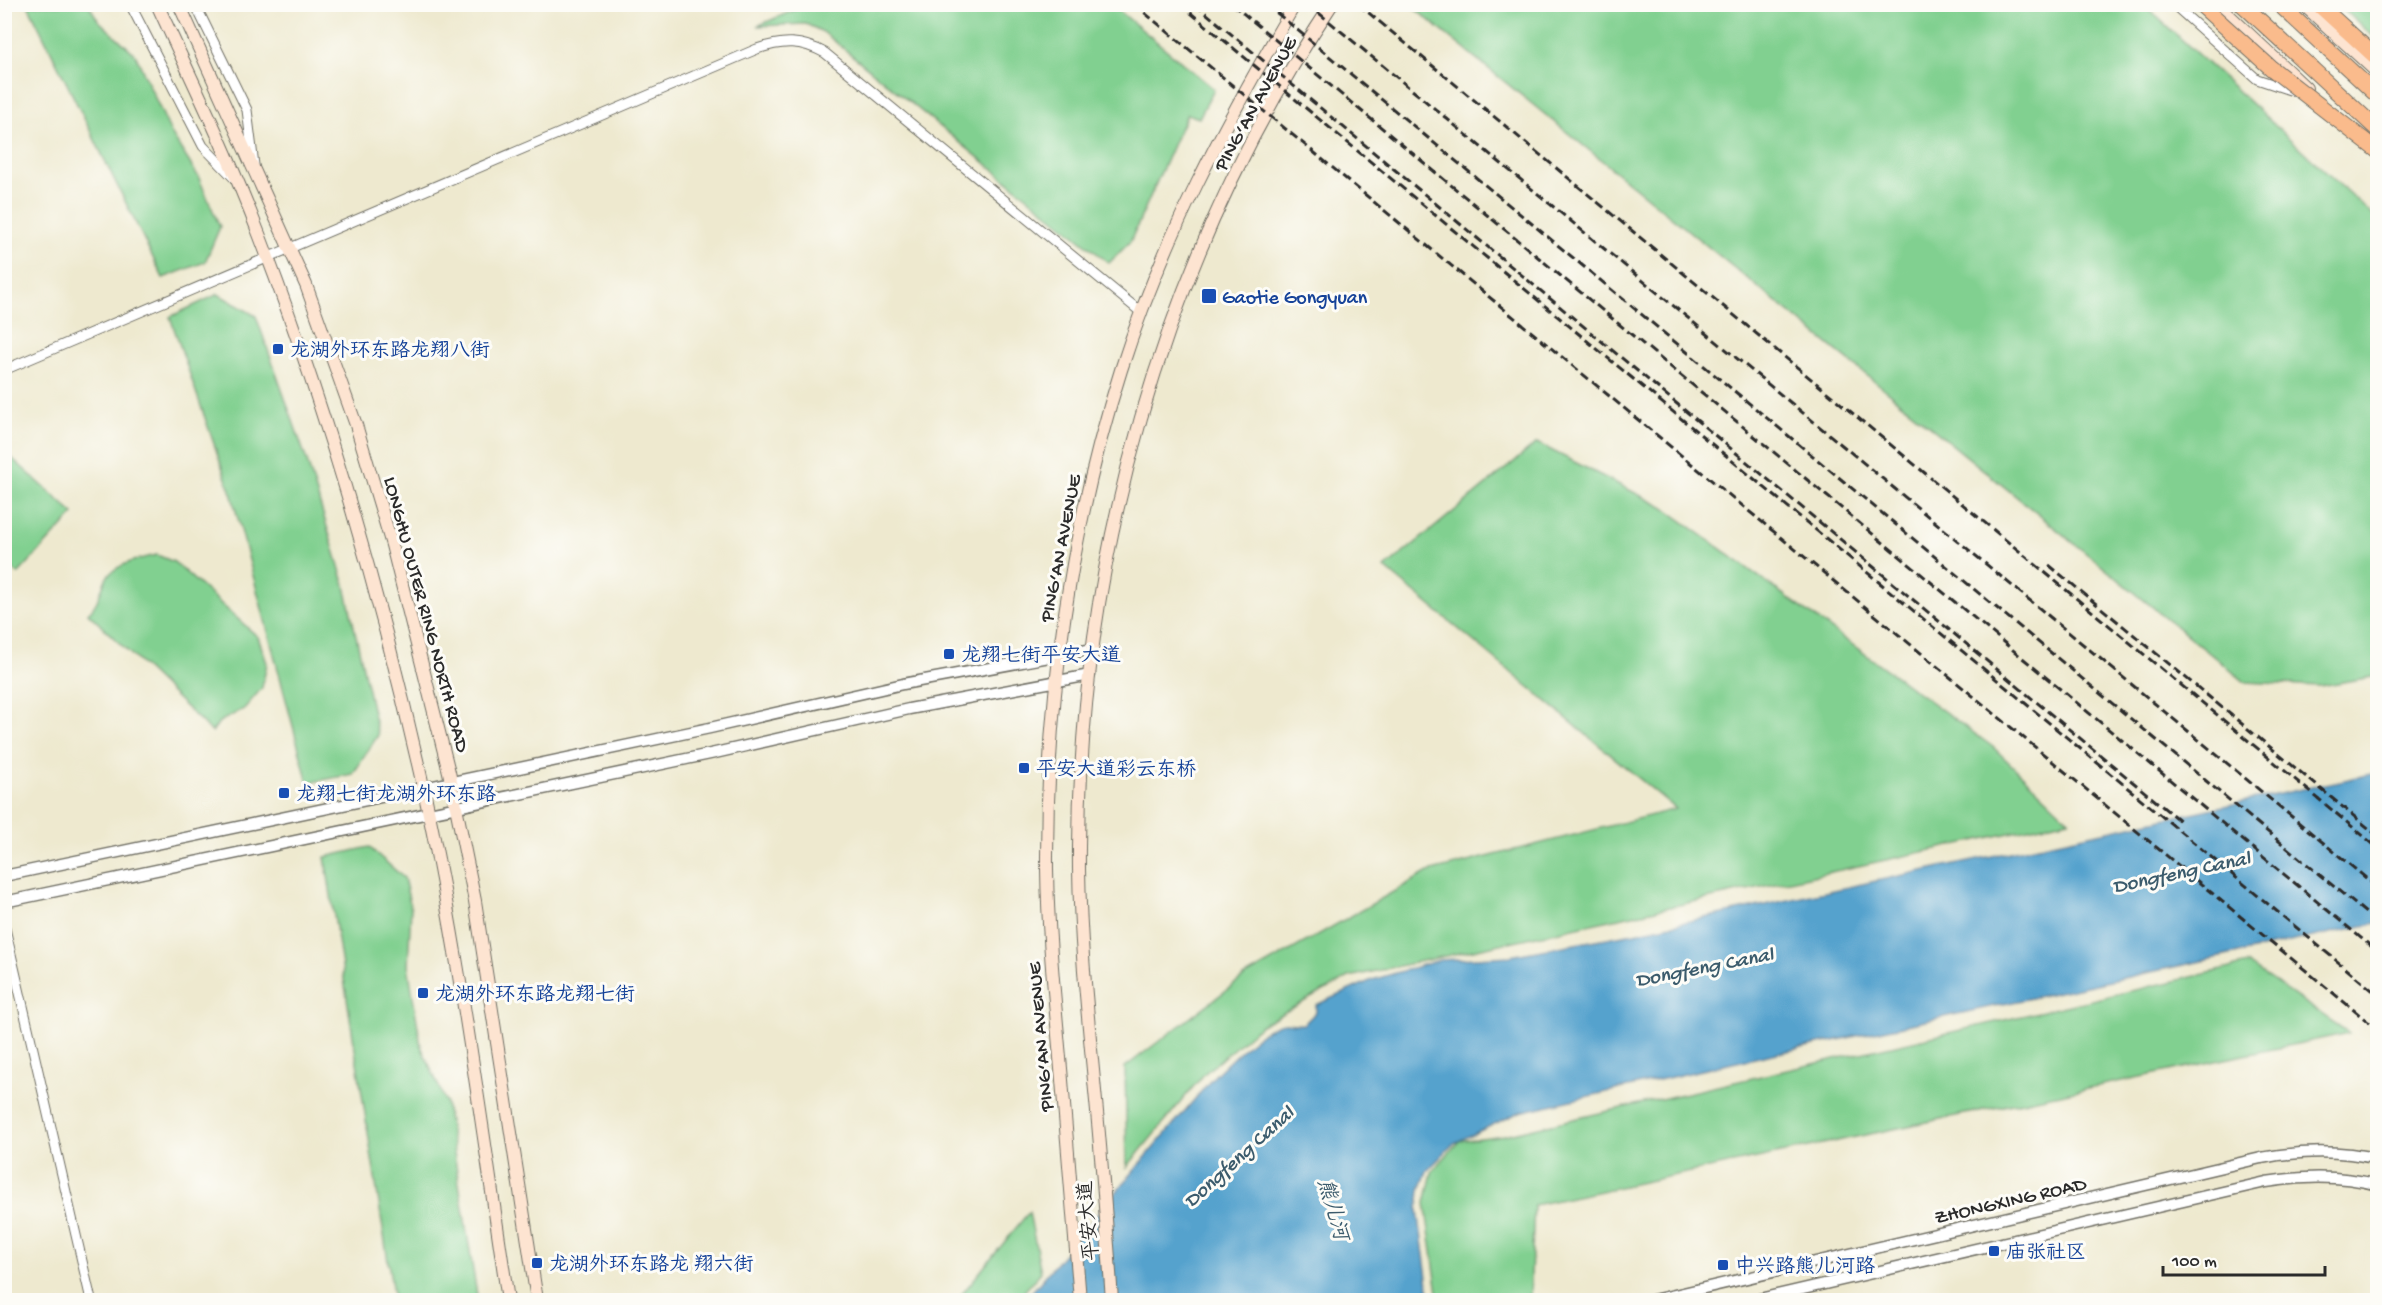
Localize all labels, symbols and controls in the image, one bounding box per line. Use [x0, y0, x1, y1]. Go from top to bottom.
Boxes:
street label: PING‘AN AVENUE [1210, 32, 1304, 177]
marker: Gaotie Gongyuan [1200, 287, 1218, 305]
place label: Gaotie Gongyuan [1222, 288, 1368, 311]
place label: 龙湖外环东路龙翔八街 [290, 339, 490, 364]
marker: 龙湖外环东路龙翔八街 [271, 342, 285, 356]
street label: PING‘AN AVENUE [1037, 471, 1088, 625]
street label: LONGHU OUTER RING NORTH ROAD [377, 475, 473, 756]
place label: 龙翔七街平安大道 [961, 644, 1121, 669]
marker: 龙翔七街平安大道 [942, 647, 956, 661]
place label: 平安大道彩云东桥 [1036, 758, 1196, 783]
marker: 平安大道彩云东桥 [1017, 761, 1031, 775]
place label: 龙翔七街龙湖外环东路 [296, 783, 497, 808]
marker: 龙翔七街龙湖外环东路 [277, 786, 291, 800]
water label: Dongfeng Canal [2111, 847, 2254, 901]
water label: Dongfeng Canal [1634, 944, 1777, 995]
street label: PING‘AN AVENUE [1024, 960, 1061, 1113]
place label: 龙湖外环东路龙翔七街 [435, 983, 635, 1008]
marker: 龙湖外环东路龙翔七街 [416, 986, 430, 1000]
water label: Dongfeng Canal [1180, 1102, 1302, 1215]
street label: ZHONGXING ROAD [1933, 1174, 2090, 1231]
water label: 熊儿河 [1310, 1176, 1354, 1247]
street label: 平安大道 [1074, 1180, 1105, 1262]
scale bar [2163, 1239, 2325, 1277]
place label: 庙张社区 [2006, 1241, 2086, 1266]
marker: 庙张社区 [1987, 1244, 2001, 1258]
text: 100 m [2171, 1252, 2217, 1273]
place label: 龙湖外环东路龙 翔六街 [549, 1253, 754, 1278]
place label: 中兴路熊儿河路 [1735, 1255, 1876, 1280]
marker: 龙湖外环东路龙 翔六街 [530, 1256, 544, 1270]
marker: 中兴路熊儿河路 [1716, 1258, 1730, 1272]

